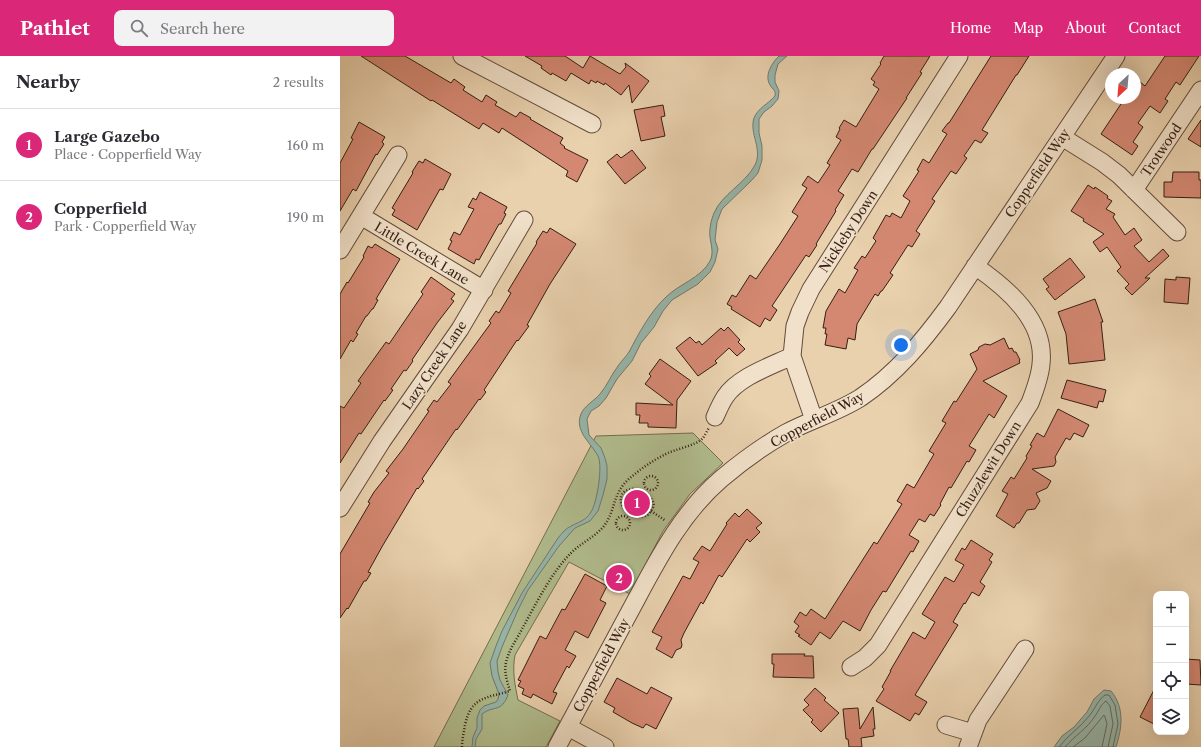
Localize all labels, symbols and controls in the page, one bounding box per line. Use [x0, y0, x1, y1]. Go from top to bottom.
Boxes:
search box [114, 10, 394, 46]
text: Pathlet [20, 17, 90, 40]
icon: search [128, 17, 150, 39]
text: Search here [160, 19, 245, 38]
text: Home [950, 19, 991, 37]
text: Map [1013, 19, 1043, 37]
text: About [1065, 19, 1106, 37]
text: Contact [1128, 19, 1181, 37]
north arrow [1105, 68, 1141, 104]
text: Nearby [16, 72, 80, 92]
text: 2 results [273, 74, 324, 90]
street label: Trotwood [1137, 120, 1185, 180]
street label: Copperfield Way [1001, 125, 1073, 221]
text: Large Gazebo [54, 127, 160, 146]
text: 1 [26, 137, 32, 153]
text: 160 m [287, 137, 324, 153]
text: Place · Copperfield Way [54, 146, 202, 162]
street label: Nickleby Down [815, 187, 881, 275]
text: Copperfield [54, 199, 147, 218]
text: 2 [25, 209, 33, 225]
text: 190 m [287, 209, 324, 225]
text: Park · Copperfield Way [54, 218, 196, 234]
street label: Little Creek Lane [372, 218, 472, 288]
street label: Lazy Creek Lane [398, 318, 470, 412]
your location [891, 335, 911, 355]
street label: Copperfield Way [767, 387, 867, 450]
street label: Chuzzlewit Down [952, 418, 1024, 520]
pin: 1 [624, 488, 650, 518]
pin: 2 [606, 563, 632, 593]
map controls [1153, 591, 1189, 735]
button: + [1153, 591, 1189, 627]
street label: Copperfield Way [570, 615, 633, 715]
button: − [1153, 627, 1189, 663]
button: locate [1153, 663, 1189, 699]
button: layers [1153, 699, 1189, 735]

